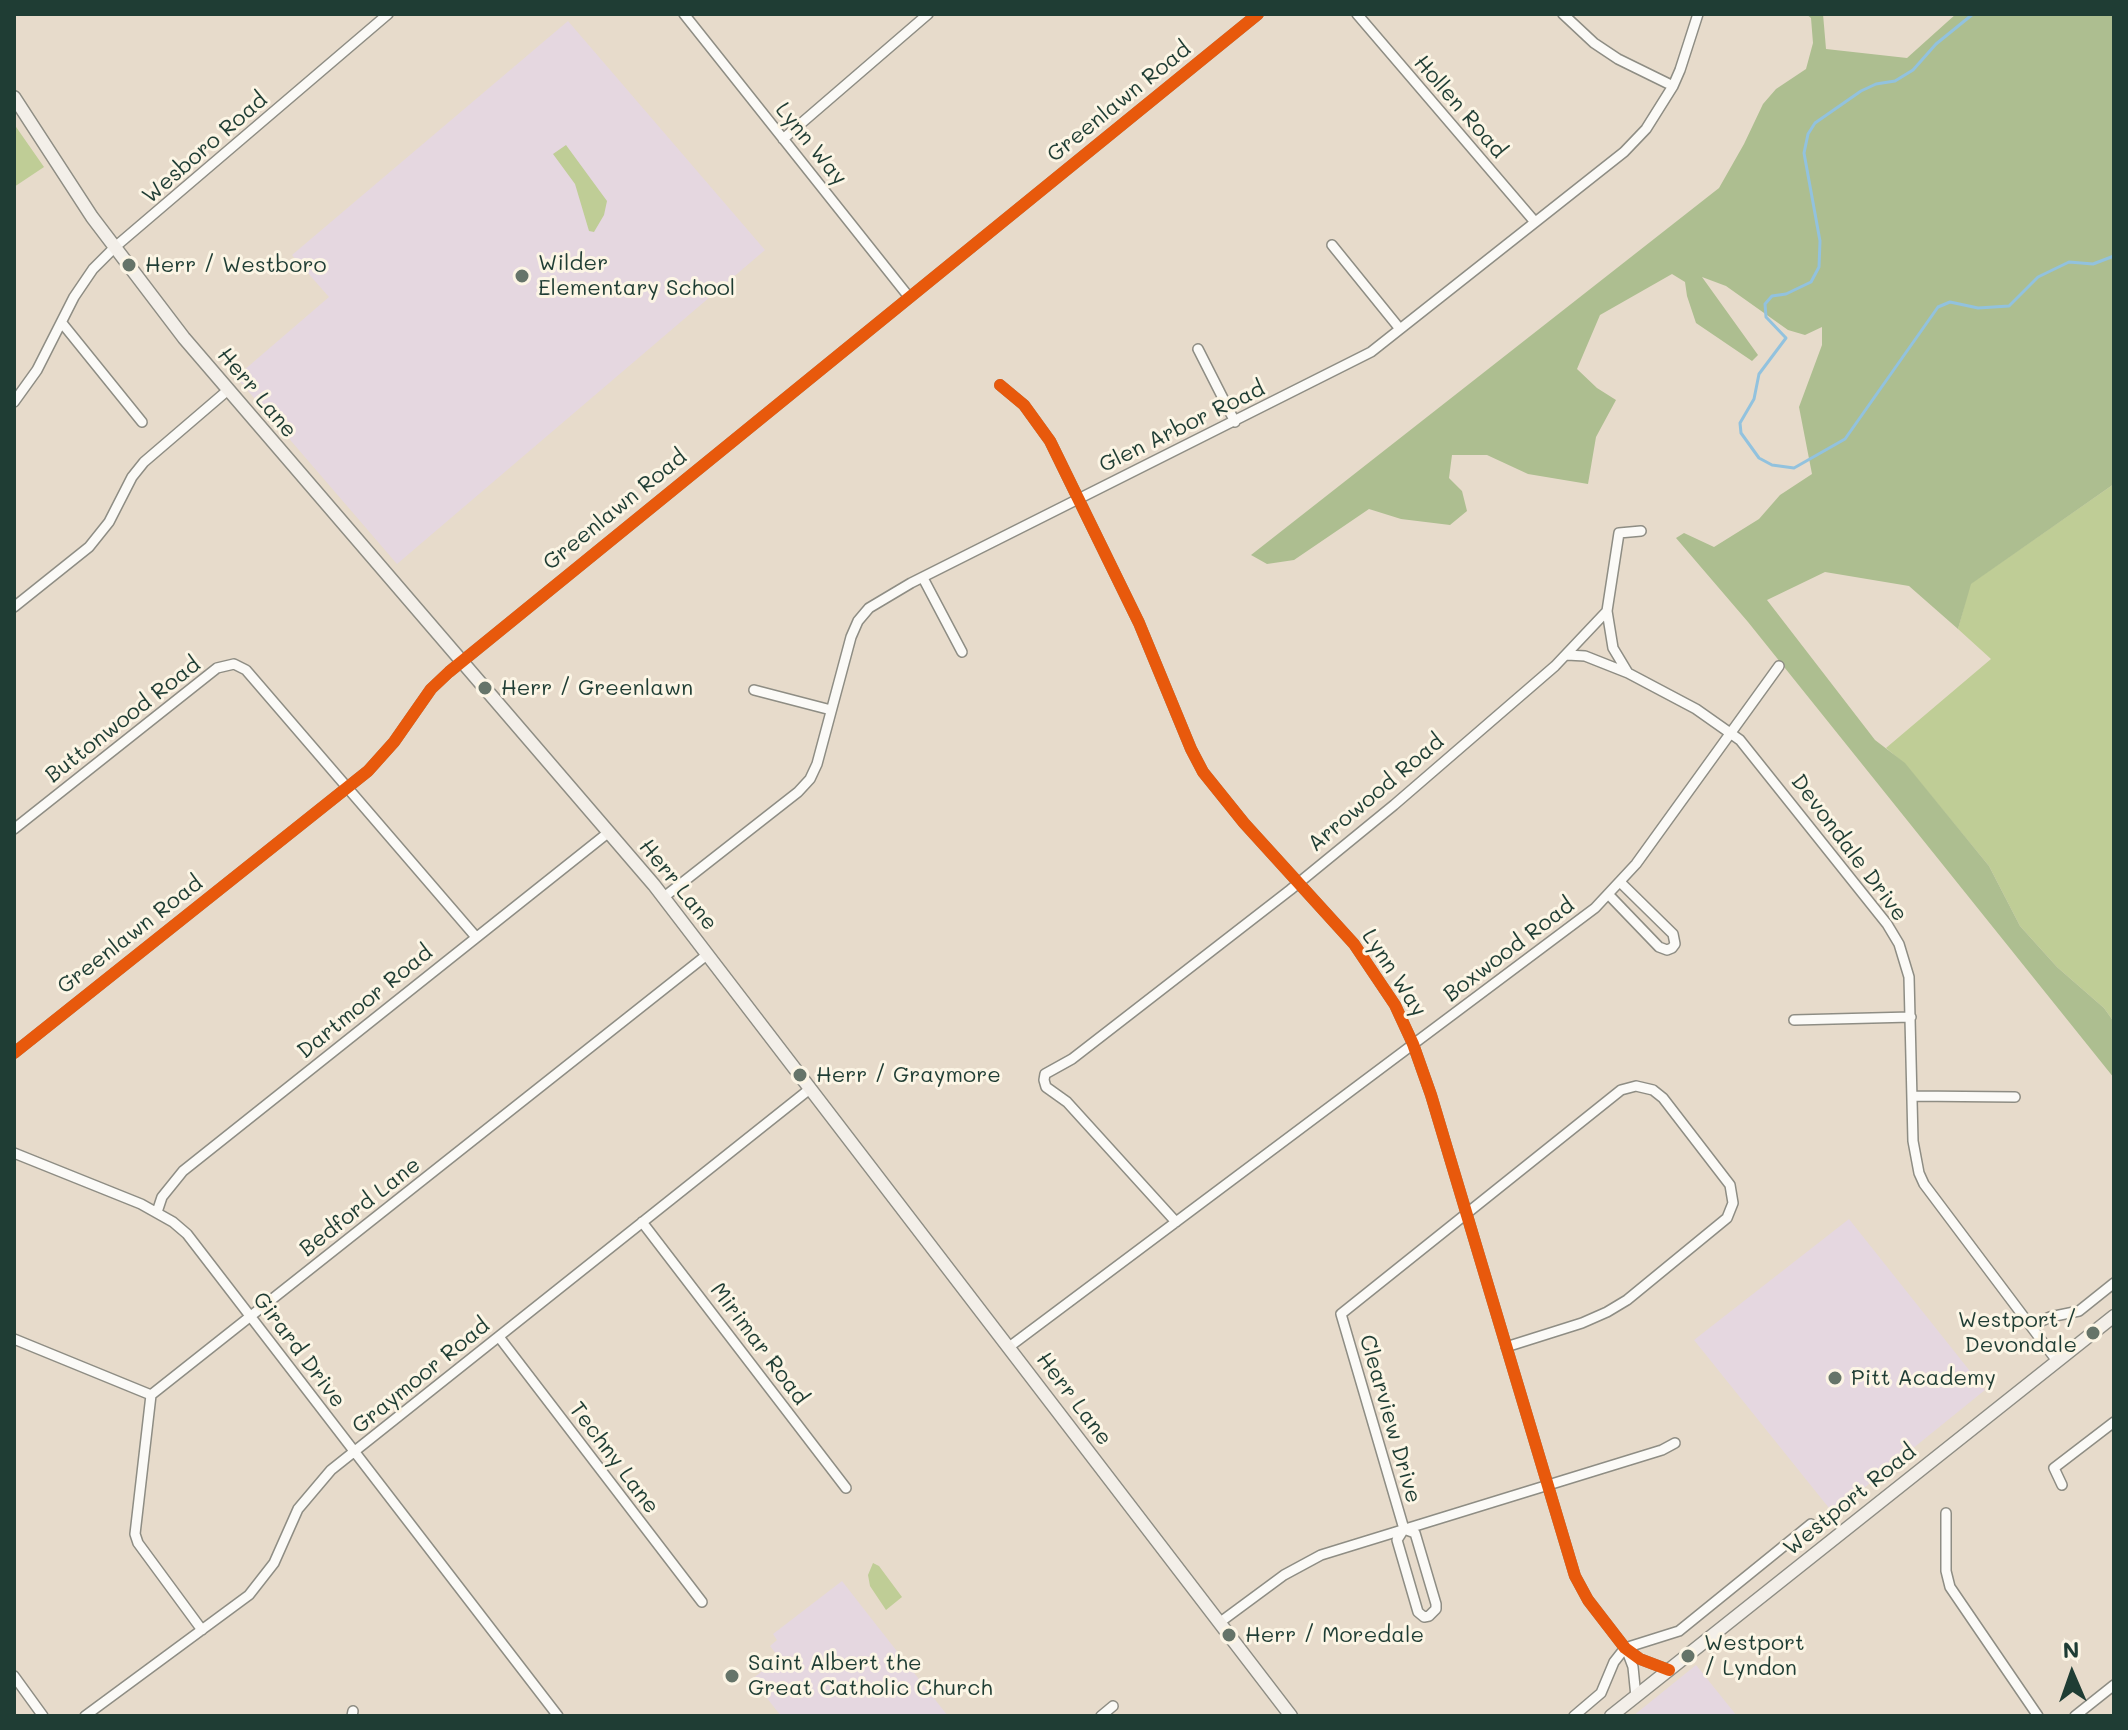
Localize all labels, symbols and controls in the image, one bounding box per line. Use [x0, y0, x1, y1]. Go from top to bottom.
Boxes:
street label: Greenlawn Road [1042, 36, 1196, 168]
street label: Hollen Road [1408, 50, 1512, 164]
street label: Wesboro Road [137, 87, 273, 209]
street label: Lynn Way [770, 97, 852, 191]
place label: Wilder Elementary School [538, 250, 735, 302]
place label: Herr / Westboro [145, 252, 326, 278]
marker: Herr / Westboro [120, 256, 138, 274]
marker: Wilder Elementary School [513, 267, 531, 285]
street label: Herr Lane [212, 343, 302, 443]
street label: Glen Arbor Road [1095, 375, 1269, 479]
street label: Greenlawn Road [538, 444, 692, 576]
street label: Buttonwood Road [40, 651, 206, 789]
place label: Herr / Greenlawn [501, 675, 693, 701]
marker: Herr / Greenlawn [476, 679, 494, 697]
street label: Arrowood Road [1303, 728, 1449, 858]
street label: Devondale Drive [1785, 769, 1913, 927]
street label: Herr Lane [633, 834, 723, 936]
street label: Greenlawn Road [52, 870, 208, 1000]
street label: Boxwood Road [1438, 892, 1580, 1008]
street label: Lynn Way [1356, 924, 1432, 1022]
street label: Dartmoor Road [292, 939, 438, 1065]
place label: Herr / Graymore [816, 1062, 1001, 1088]
marker: Herr / Graymore [791, 1066, 809, 1084]
street label: Bedford Lane [294, 1152, 426, 1262]
street label: Mirimar Road [704, 1278, 814, 1410]
street label: Girard Drive [247, 1287, 351, 1413]
place label: Westport / Devondale [1958, 1307, 2077, 1358]
street label: Graymoor Road [347, 1313, 495, 1439]
marker: Westport / Devondale [2084, 1324, 2102, 1342]
street label: Clearview Drive [1353, 1332, 1427, 1506]
street label: Herr Lane [1031, 1347, 1117, 1451]
place label: Pitt Academy [1851, 1365, 1996, 1391]
marker: Pitt Academy [1826, 1369, 1844, 1387]
street label: Techny Lane [563, 1397, 665, 1519]
street label: Westport Road [1779, 1439, 1921, 1561]
place label: Herr / Moredale [1245, 1622, 1424, 1648]
marker: Herr / Moredale [1220, 1626, 1238, 1644]
place label: Westport / Lyndon [1704, 1630, 1805, 1682]
north arrow [2032, 1634, 2112, 1714]
text: N [2062, 1635, 2080, 1664]
marker: Westport / Lyndon [1679, 1647, 1697, 1665]
place label: Saint Albert the Great Catholic Church [748, 1650, 993, 1702]
marker: Saint Albert the Great Catholic Church [723, 1667, 741, 1685]

